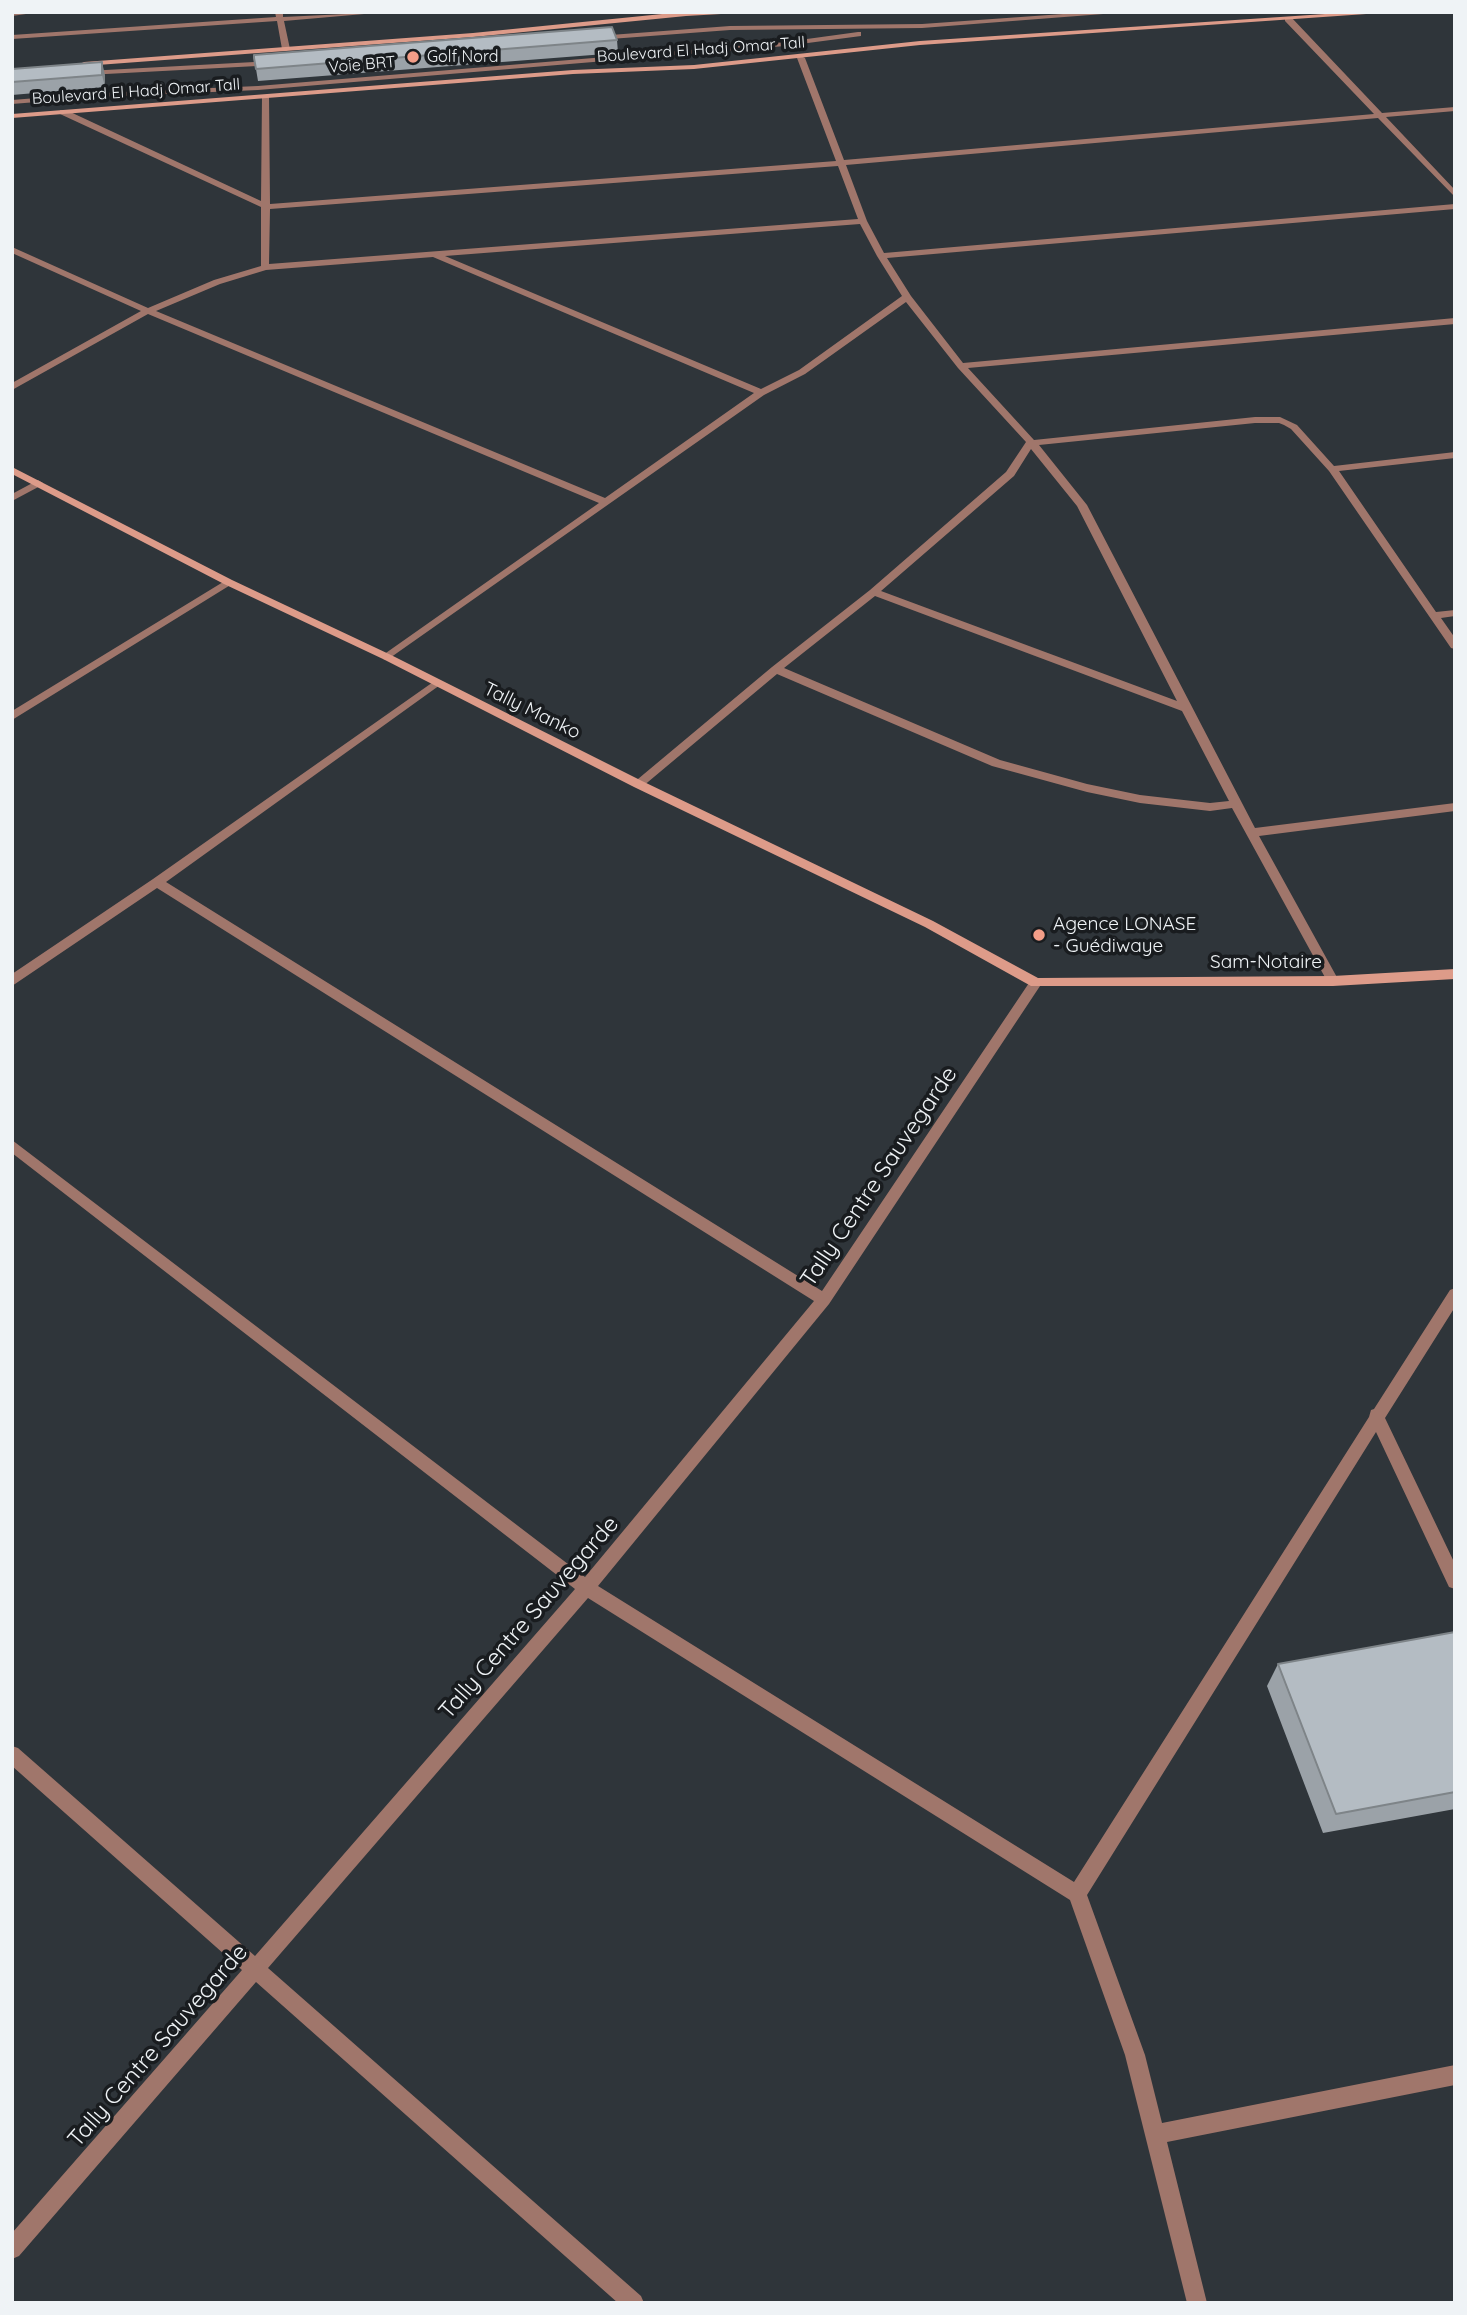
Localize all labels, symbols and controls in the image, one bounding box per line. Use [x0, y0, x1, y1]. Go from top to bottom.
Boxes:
street label: Boulevard El Hadj Omar Tall [596, 33, 806, 67]
place label: Golf Nord [427, 47, 498, 67]
marker: Golf Nord [405, 49, 421, 65]
street label: Voie BRT [328, 53, 396, 77]
street label: Boulevard El Hadj Omar Tall [31, 75, 241, 109]
street label: Tally Manko [480, 678, 584, 744]
place label: Agence LONASE - Guédiwaye [1053, 913, 1196, 957]
marker: Agence LONASE - Guédiwaye [1031, 927, 1047, 943]
street label: Sam-Notaire [1210, 951, 1322, 973]
street label: Tally Centre Sauvegarde [795, 1062, 963, 1292]
street label: Tally Centre Sauvegarde [433, 1511, 625, 1725]
street label: Tally Centre Sauvegarde [62, 1939, 254, 2153]

